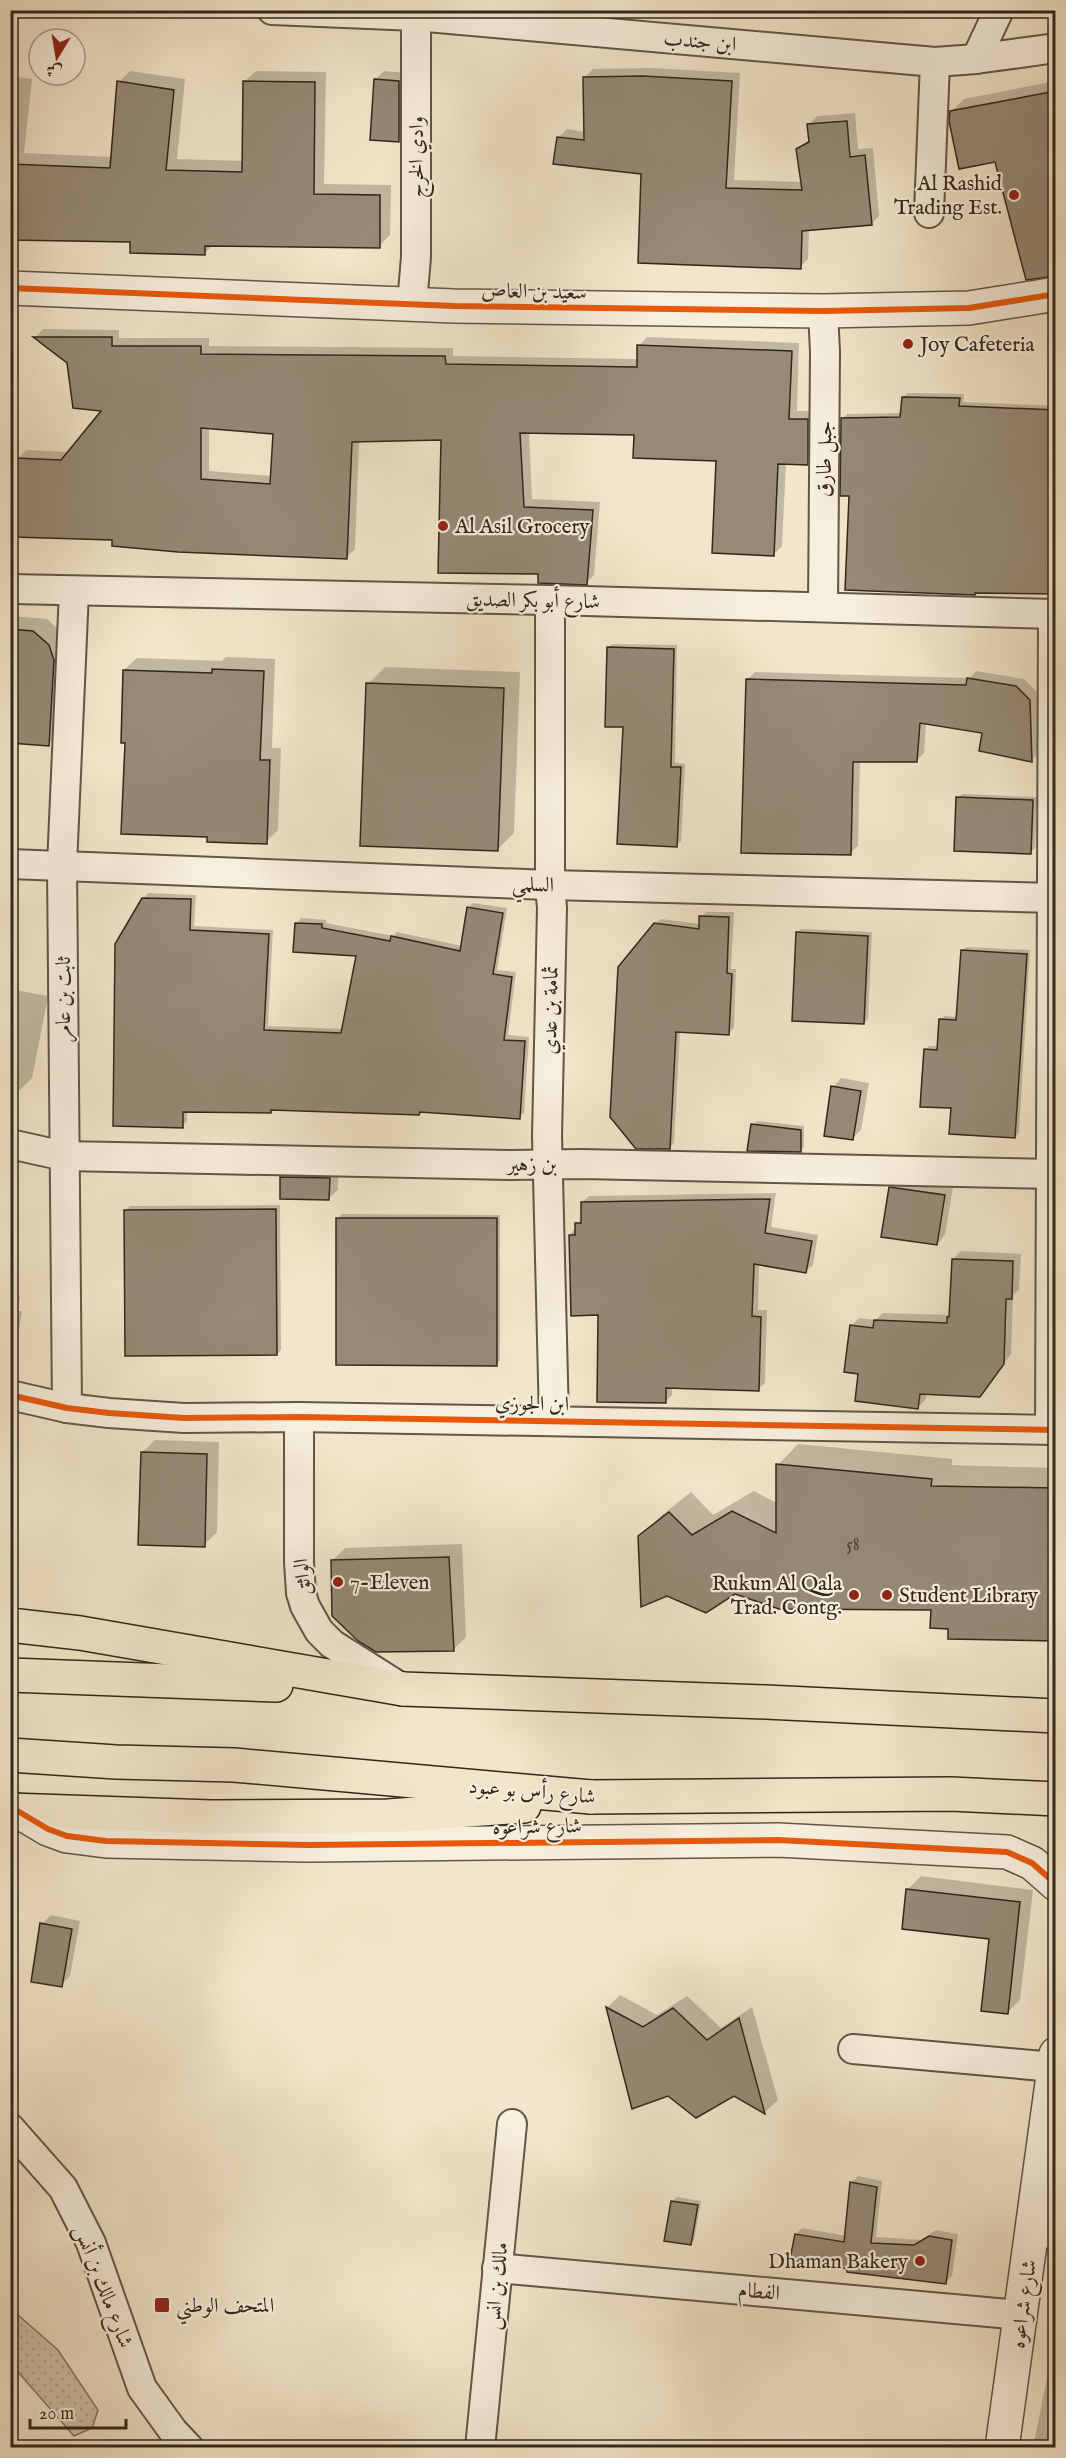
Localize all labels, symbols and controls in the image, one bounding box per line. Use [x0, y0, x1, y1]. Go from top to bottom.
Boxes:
street label: ابن جندب [662, 26, 737, 59]
north arrow [27, 27, 87, 87]
text: ش [45, 58, 64, 81]
street label: وادي الخرج [404, 116, 435, 198]
place label: Al Rashid Trading Est. [894, 171, 1003, 222]
marker: Al Rashid Trading Est. [1007, 188, 1021, 202]
street label: سعيد بن العاص [481, 278, 587, 307]
place label: Joy Cafeteria [918, 332, 1036, 359]
marker: Joy Cafeteria [901, 337, 915, 351]
street label: جبل طارق [811, 421, 840, 498]
place label: Al Asil Grocery [454, 514, 590, 541]
marker: Al Asil Grocery [436, 519, 450, 533]
street label: شارع أبو بكر الصديق [466, 584, 600, 619]
street label: السلمي [511, 871, 555, 905]
street label: ثابت بن عامر [51, 955, 78, 1042]
street label: ثمامة بن عدي [537, 965, 567, 1055]
street label: بن زهير [505, 1152, 557, 1179]
street label: ابن الجوزي [495, 1390, 569, 1420]
house number: 58 [846, 1534, 860, 1557]
street label: الواثق [288, 1557, 319, 1596]
place label: 7-Eleven [350, 1570, 429, 1597]
place label: Rukun Al Qala Trad. Contg. [712, 1571, 843, 1622]
marker: 7-Eleven [331, 1575, 345, 1589]
place label: Student Library [899, 1583, 1039, 1610]
marker: Rukun Al Qala Trad. Contg. [847, 1588, 861, 1602]
marker: Student Library [880, 1588, 894, 1602]
street label: شارع رأس بو عبود [467, 1771, 597, 1814]
street label: شارع شراعوه [492, 1813, 582, 1845]
street label: شارع مالك بن أنس [64, 2220, 141, 2353]
street label: مالك بن انس [479, 2241, 516, 2331]
place label: Dhaman Bakery [768, 2249, 909, 2276]
marker: Dhaman Bakery [913, 2254, 927, 2268]
street label: شارع شراعوه [1005, 2258, 1047, 2351]
street label: الفطام [736, 2277, 781, 2311]
place label: المتحف الوطني [176, 2293, 274, 2325]
marker: المتحف الوطني [153, 2296, 171, 2314]
scale bar [30, 2392, 126, 2430]
text: 20 m [39, 2403, 74, 2426]

